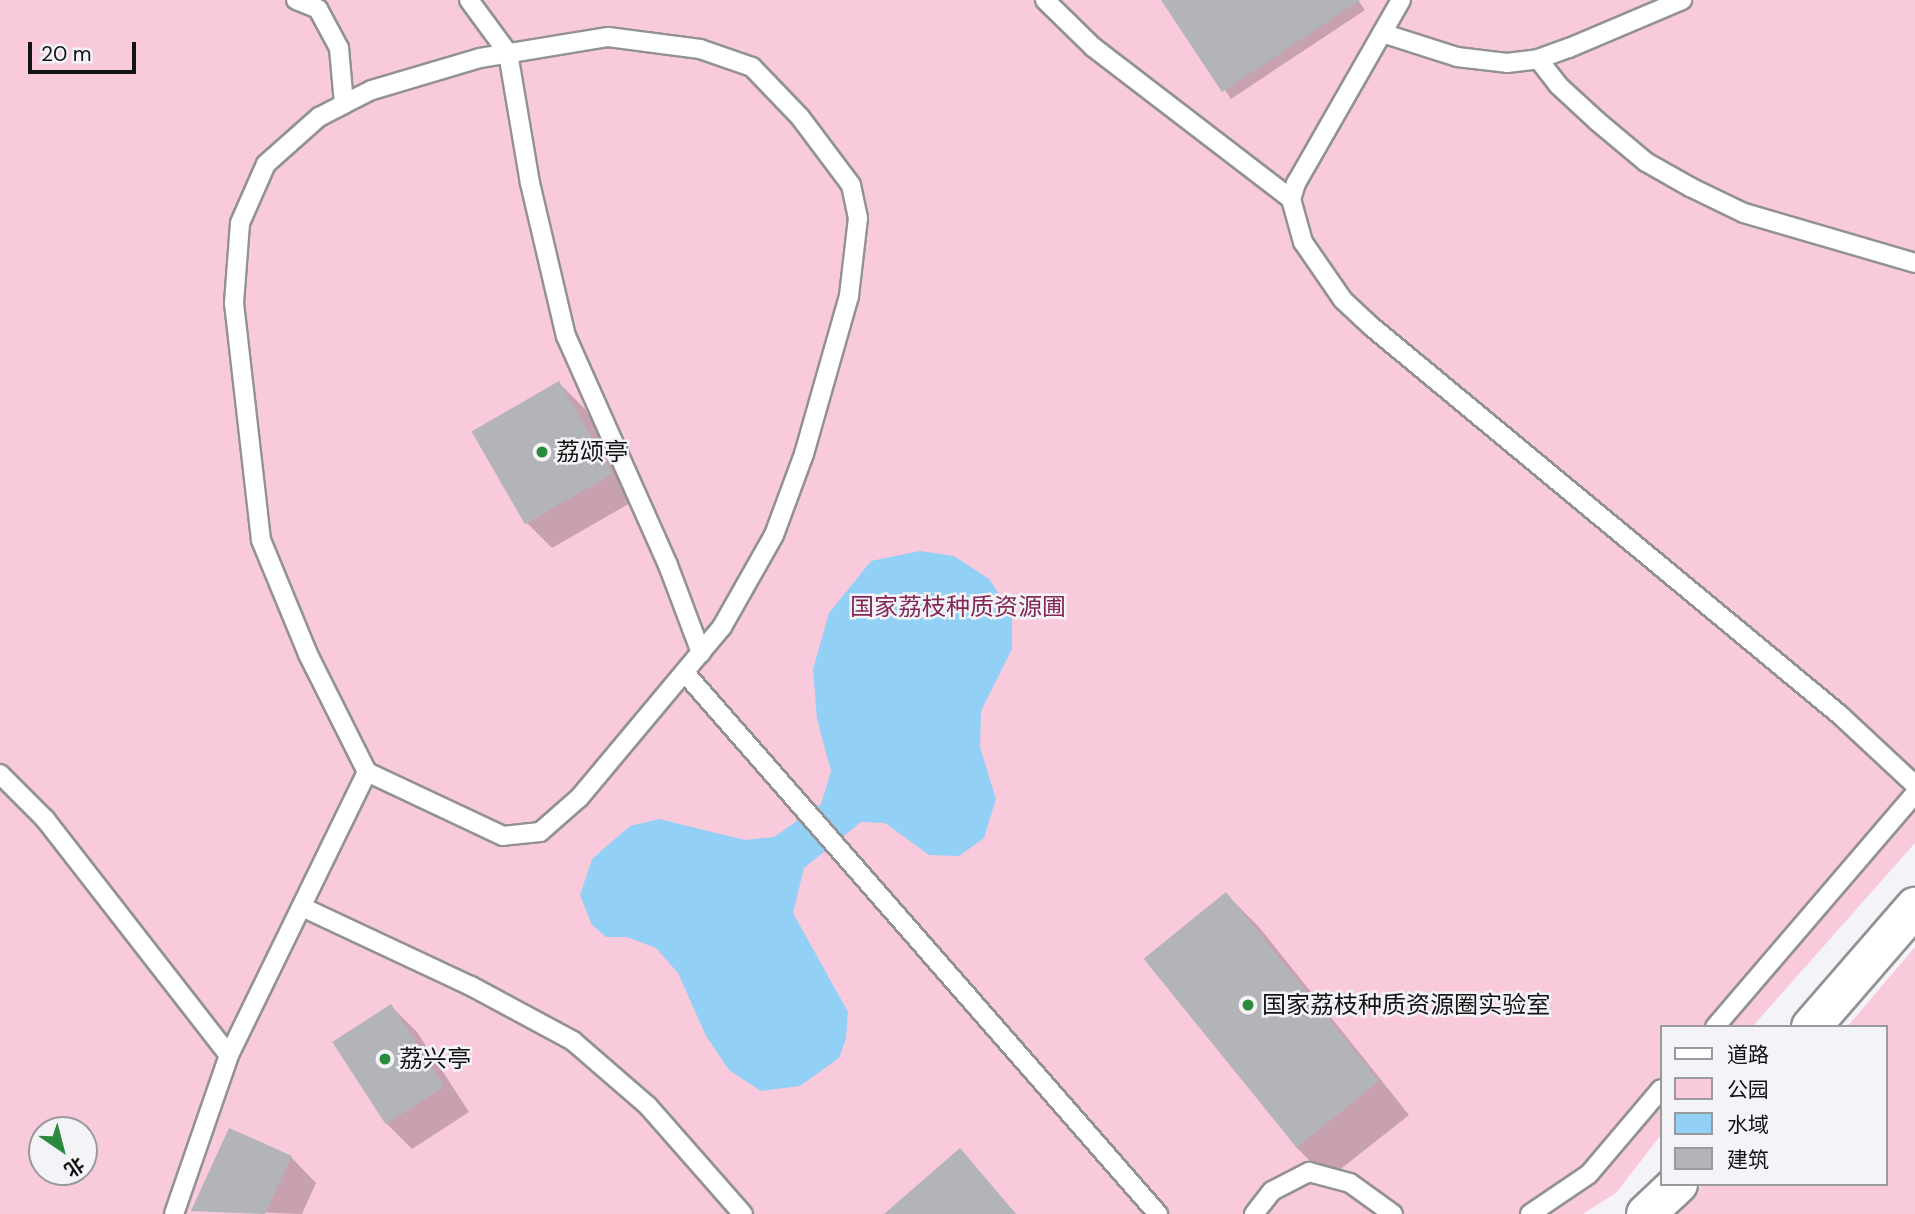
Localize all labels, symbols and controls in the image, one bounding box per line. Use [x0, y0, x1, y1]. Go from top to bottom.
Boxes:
scale bar [32, 28, 140, 72]
text: 20 m [41, 40, 92, 68]
place label: 荔颂亭 [556, 438, 628, 466]
marker: 荔颂亭 [534, 444, 550, 460]
park label: 国家荔枝种质资源圃 [850, 593, 1066, 621]
place label: 国家荔枝种质资源圈实验室 [1262, 991, 1550, 1019]
marker: 国家荔枝种质资源圈实验室 [1240, 997, 1256, 1013]
legend [1660, 1025, 1887, 1186]
text: 道路 [1727, 1041, 1769, 1069]
place label: 荔兴亭 [399, 1045, 471, 1073]
marker: 荔兴亭 [377, 1051, 393, 1067]
text: 公园 [1727, 1076, 1769, 1104]
text: 水域 [1727, 1111, 1769, 1139]
north arrow [28, 1116, 98, 1186]
text: 建筑 [1727, 1146, 1769, 1174]
text: 北 [59, 1151, 89, 1183]

